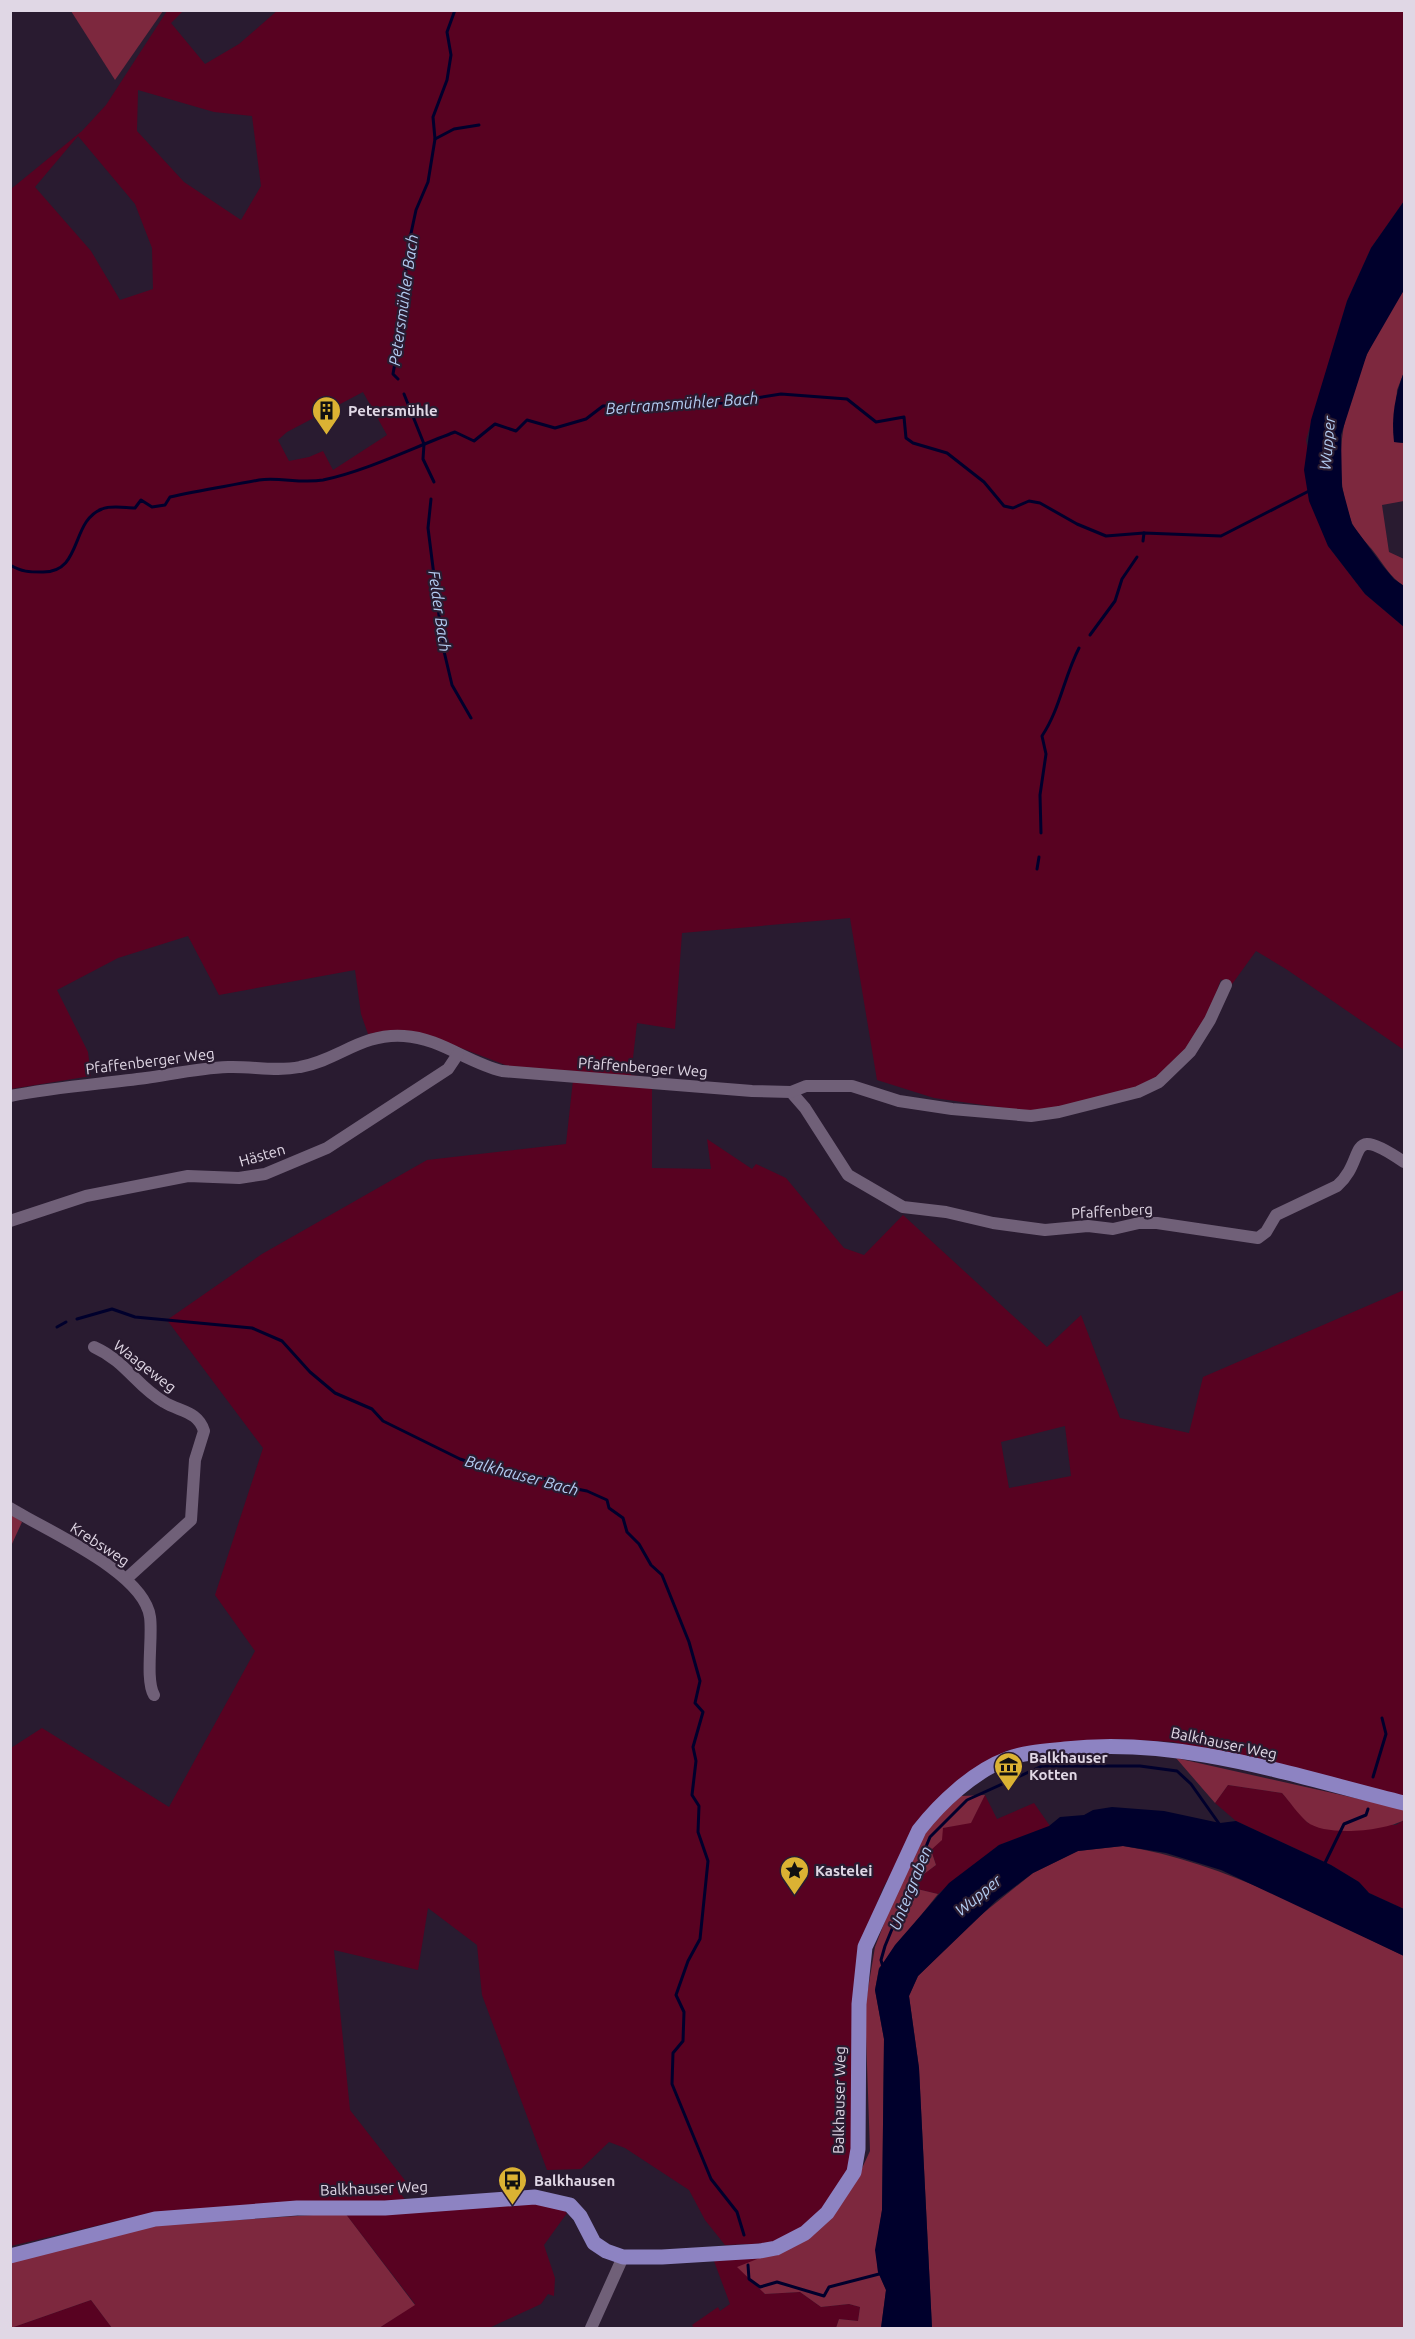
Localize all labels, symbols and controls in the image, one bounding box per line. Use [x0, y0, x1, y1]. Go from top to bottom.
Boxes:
water label: Petersmühler Bach [385, 233, 421, 367]
water label: Bertramsmühler Bach [605, 389, 759, 417]
building icon: Petersmühle [311, 394, 343, 436]
place label: Petersmühle [348, 402, 438, 419]
water label: Wupper [1316, 414, 1338, 471]
water label: Felder Bach [425, 569, 455, 653]
street label: Pfaffenberger Weg [84, 1045, 216, 1077]
street label: Pfaffenberger Weg [578, 1054, 708, 1080]
street label: Hästen [237, 1140, 287, 1170]
street label: Pfaffenberg [1071, 1200, 1153, 1222]
street label: Waageweg [110, 1336, 180, 1396]
water label: Balkhauser Bach [463, 1451, 581, 1499]
street label: Krebsweg [67, 1519, 133, 1569]
street label: Balkhauser Weg [1169, 1723, 1279, 1763]
place label: Balkhauser Kotten [1029, 1749, 1108, 1783]
museum icon: Balkhauser Kotten [992, 1750, 1024, 1792]
water label: Untergraben [885, 1843, 935, 1933]
place icon: Kastelei [778, 1854, 810, 1896]
place label: Kastelei [815, 1862, 872, 1879]
water label: Wupper [951, 1870, 1005, 1919]
street label: Balkhauser Weg [830, 2046, 848, 2154]
bus stop icon: Balkhausen [497, 2164, 529, 2206]
place label: Balkhausen [534, 2172, 615, 2189]
street label: Balkhauser Weg [320, 2178, 428, 2198]

